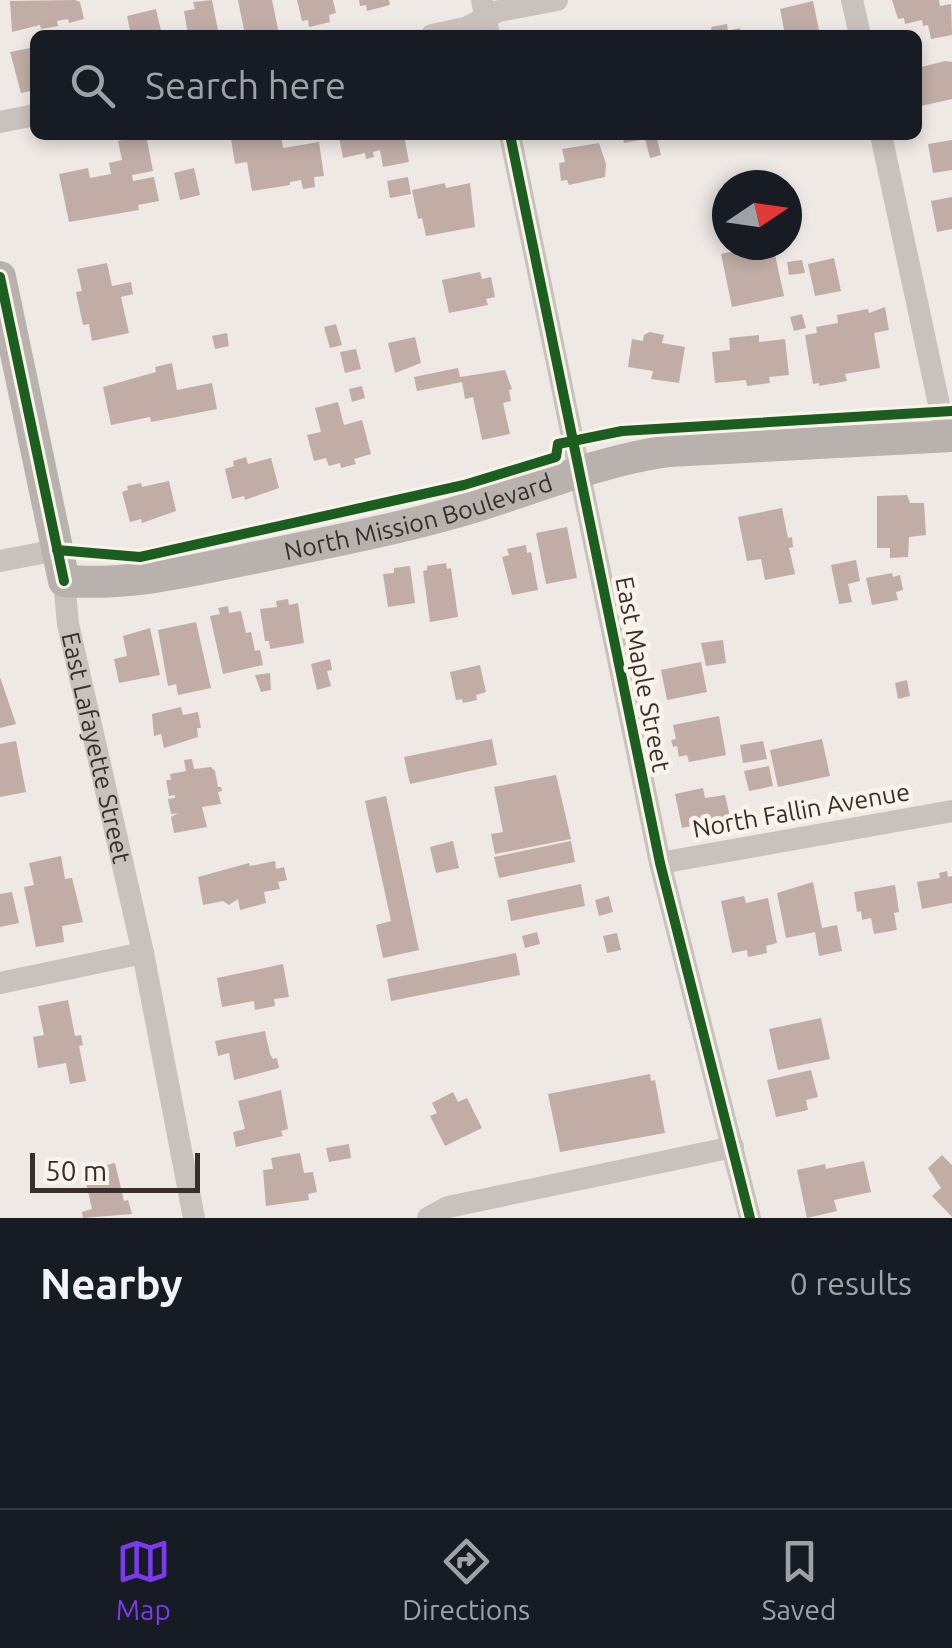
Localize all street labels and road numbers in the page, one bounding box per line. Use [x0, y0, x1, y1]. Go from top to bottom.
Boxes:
street label: North Mission Boulevard [281, 468, 556, 565]
street label: East Maple Street [610, 574, 676, 774]
street label: East Lafayette Street [56, 629, 136, 866]
street label: North Fallin Avenue [690, 777, 912, 843]

